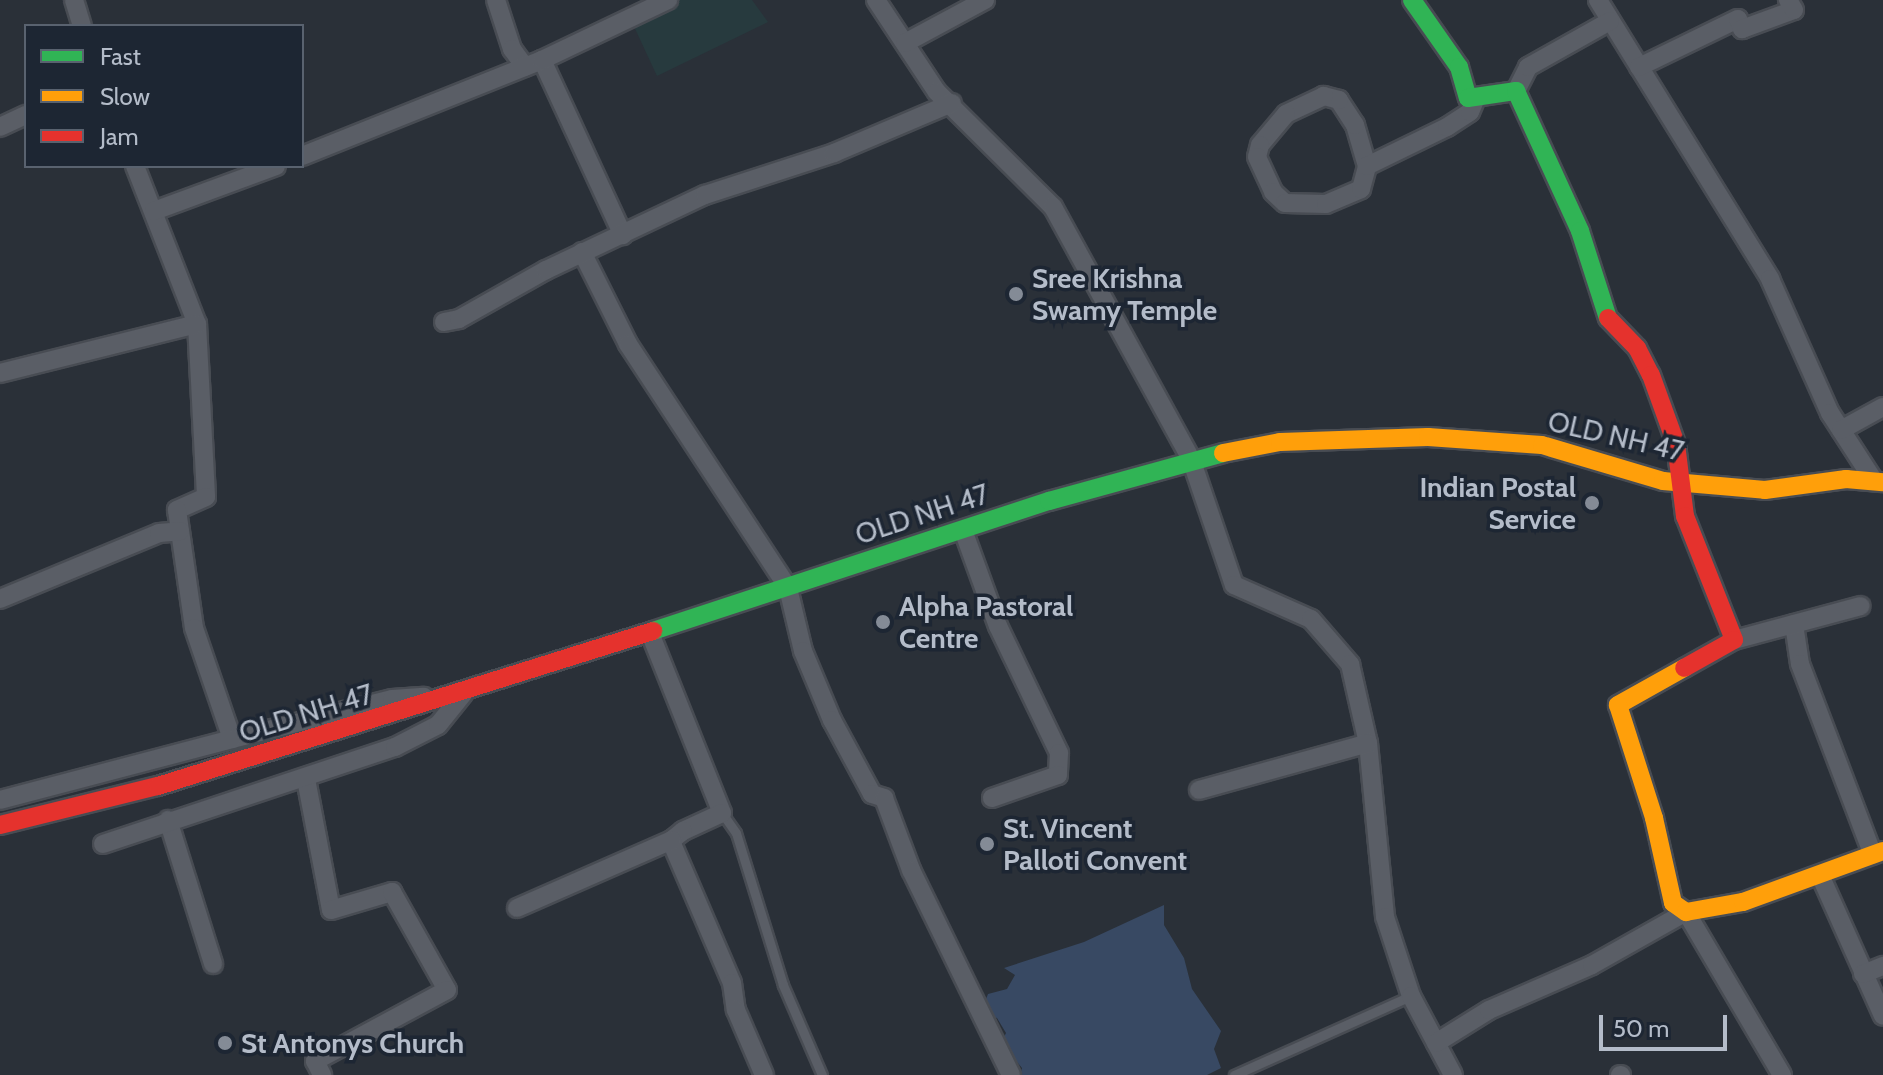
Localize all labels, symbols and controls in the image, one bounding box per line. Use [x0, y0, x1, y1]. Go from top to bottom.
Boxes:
legend [24, 24, 304, 168]
text: Fast [100, 42, 141, 71]
text: Slow [100, 82, 150, 111]
text: Jam [100, 122, 138, 151]
place label: Sree Krishna Swamy Temple [1032, 261, 1217, 327]
marker: Sree Krishna Swamy Temple [1007, 285, 1025, 303]
street label: OLD NH 47 [1545, 404, 1687, 468]
place label: Indian Postal Service [1419, 470, 1576, 536]
street label: OLD NH 47 [851, 477, 993, 551]
marker: Indian Postal Service [1583, 494, 1601, 512]
place label: Alpha Pastoral Centre [899, 589, 1073, 655]
marker: Alpha Pastoral Centre [874, 613, 892, 631]
street label: OLD NH 47 [235, 677, 377, 749]
place label: St. Vincent Palloti Convent [1003, 811, 1187, 877]
marker: St. Vincent Palloti Convent [978, 835, 996, 853]
scale bar [1603, 999, 1731, 1049]
text: 50 m [1613, 1014, 1669, 1043]
place label: St Antonys Church [241, 1026, 464, 1060]
marker: St Antonys Church [216, 1034, 234, 1052]

